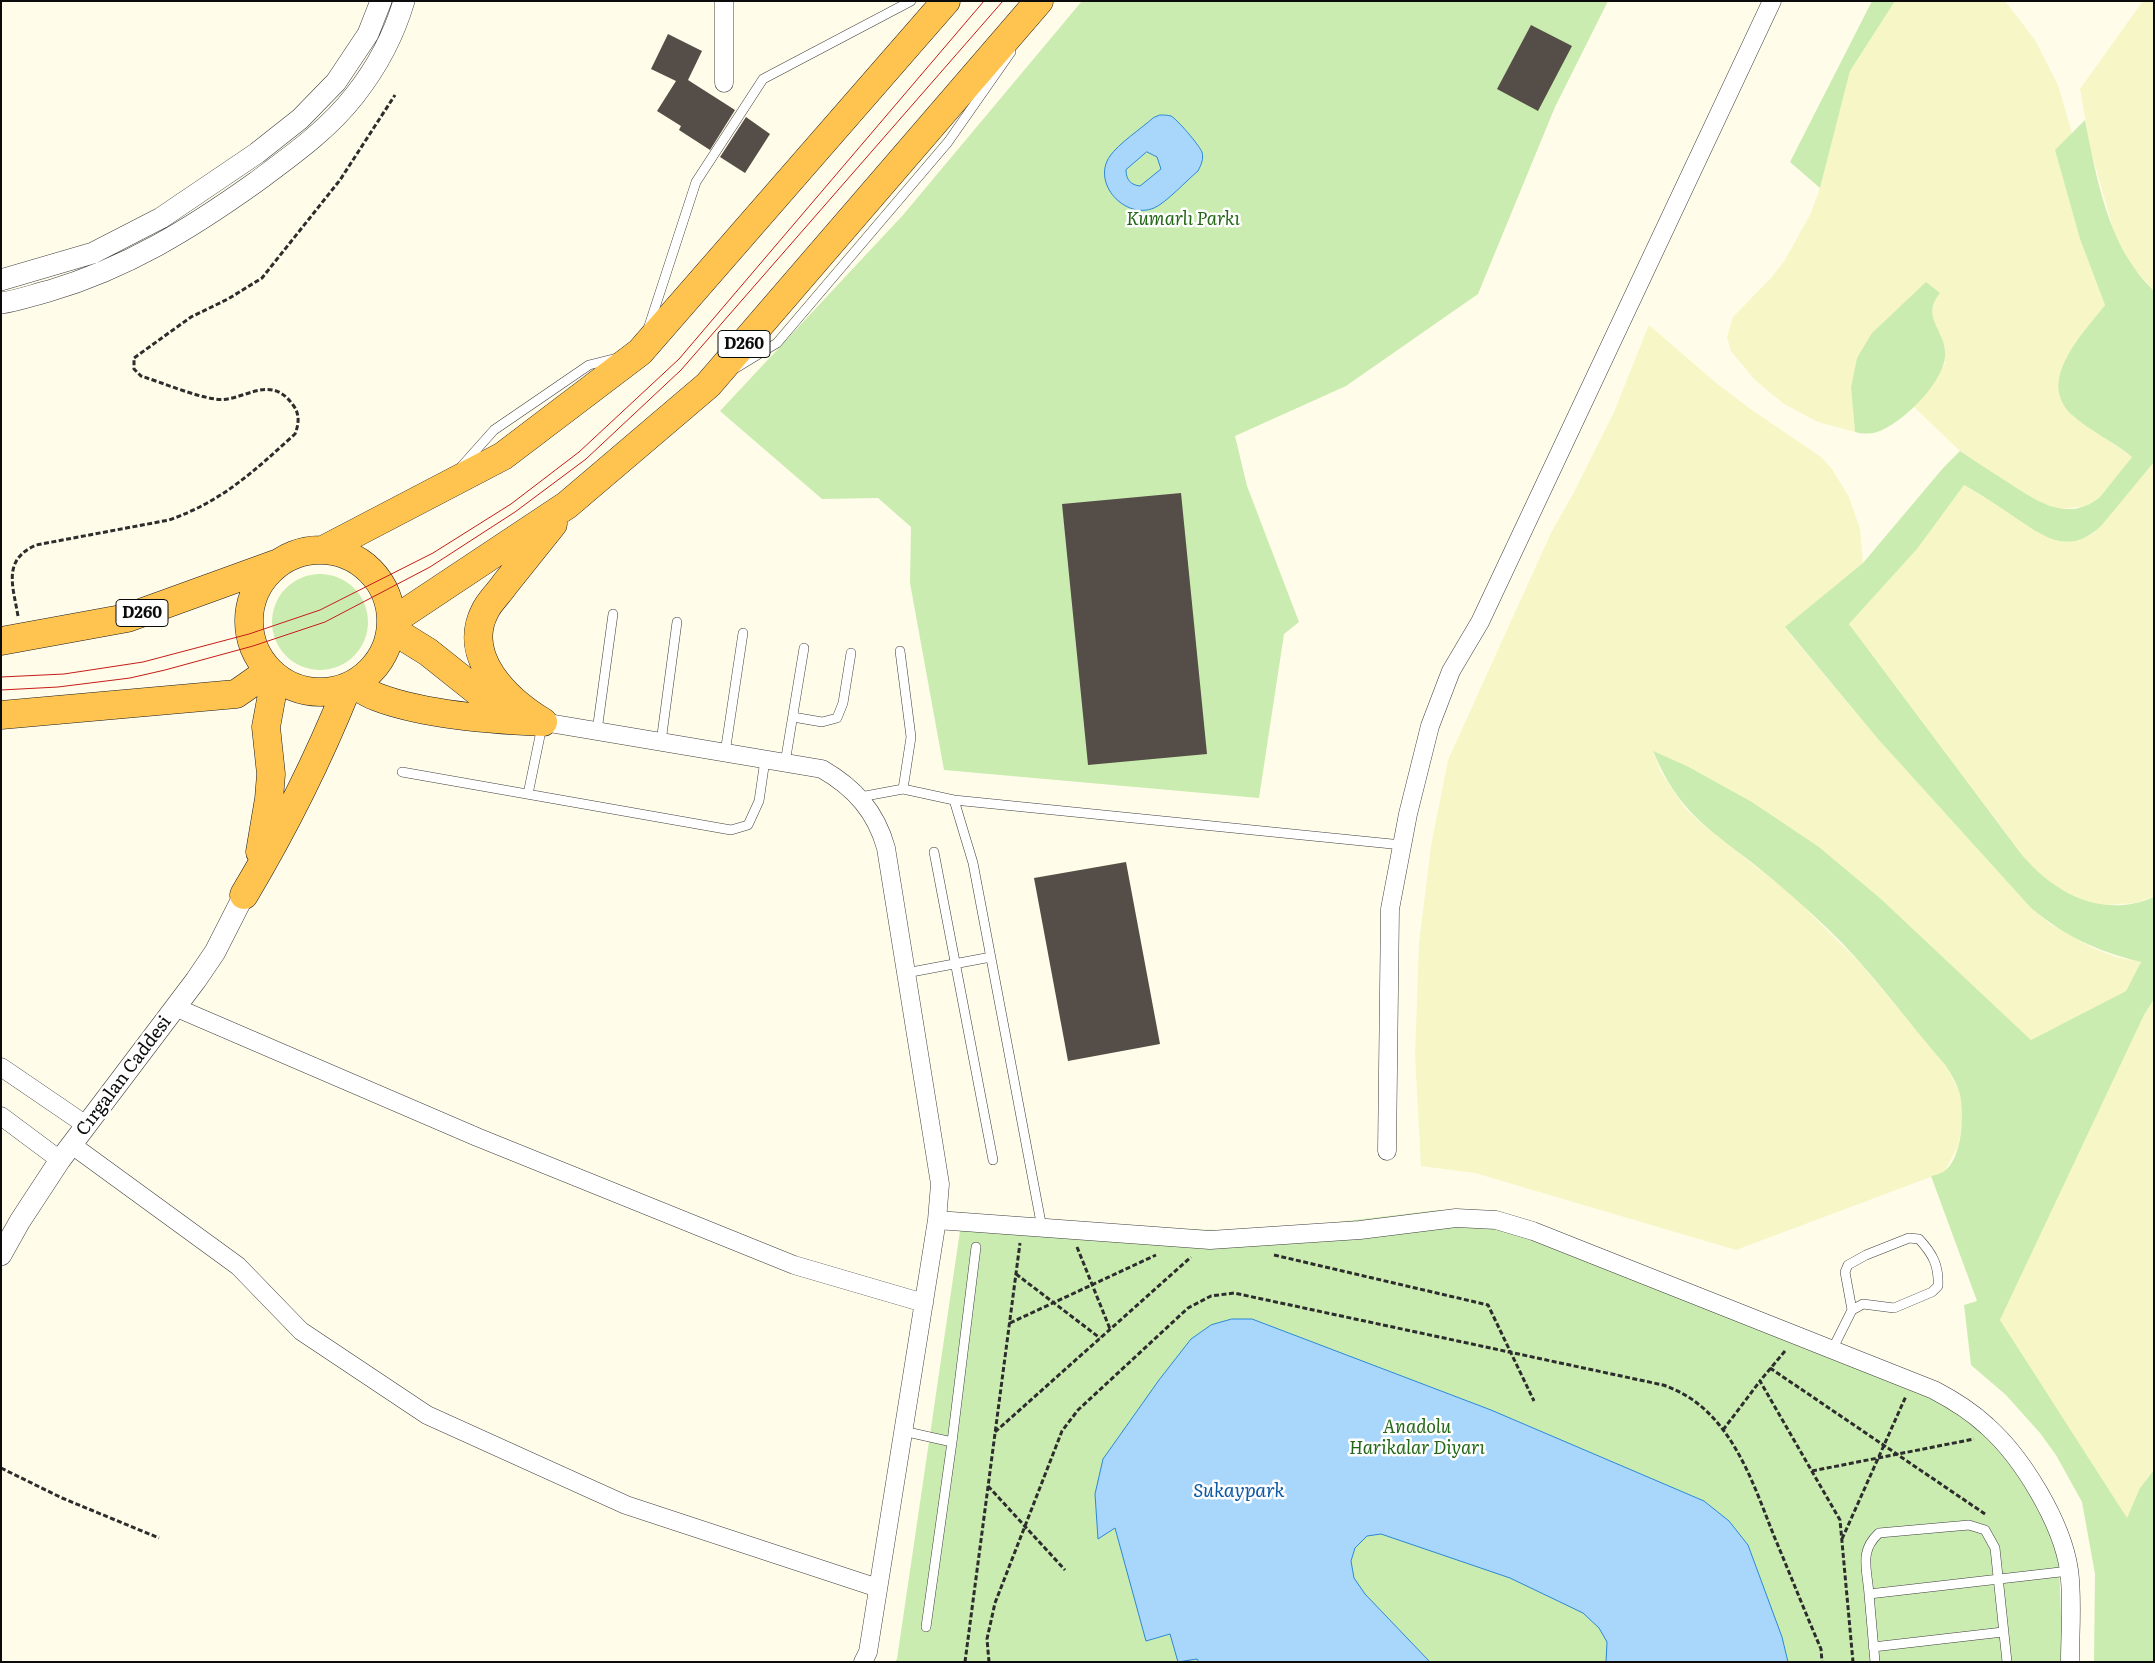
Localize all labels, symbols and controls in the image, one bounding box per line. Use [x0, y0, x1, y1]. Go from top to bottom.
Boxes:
park label: Kumarlı Parkı [1126, 209, 1240, 231]
road number: D260 [718, 330, 770, 358]
road number: D260 [116, 600, 168, 626]
street label: Cırgalan Caddesi [72, 1012, 176, 1140]
park label: Anadolu Harikalar Diyarı [1349, 1417, 1485, 1460]
water label: Sukaypark [1193, 1480, 1285, 1502]

